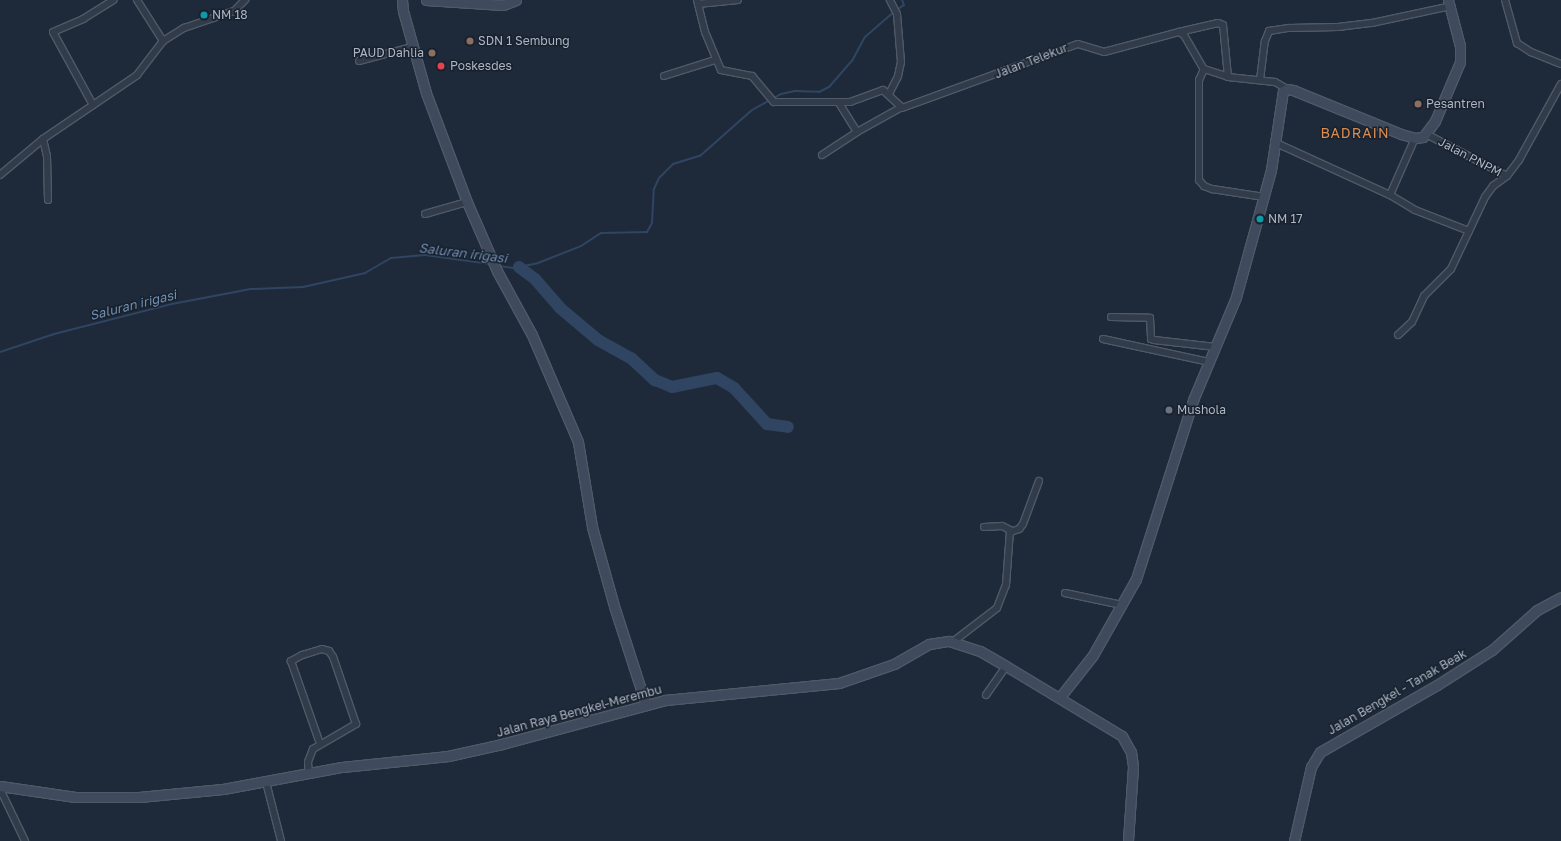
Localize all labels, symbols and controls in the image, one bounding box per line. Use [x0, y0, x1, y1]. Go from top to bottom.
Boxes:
place label: NM 18 [212, 8, 248, 22]
marker: NM 18 [199, 10, 209, 20]
place label: SDN 1 Sembung [478, 34, 570, 48]
marker: SDN 1 Sembung [465, 36, 475, 46]
street label: Jalan Telekur [992, 40, 1070, 82]
place label: PAUD Dahlia [353, 46, 424, 60]
marker: PAUD Dahlia [427, 48, 437, 58]
place label: Poskesdes [450, 59, 512, 73]
marker: Poskesdes [435, 60, 447, 72]
place label: Pesantren [1426, 97, 1485, 111]
marker: Pesantren [1413, 99, 1423, 109]
district label: BADRAIN [1320, 125, 1390, 141]
street label: Jalan PNPM [1436, 134, 1504, 180]
place label: NM 17 [1268, 212, 1303, 226]
marker: NM 17 [1255, 214, 1265, 224]
water label: Saluran irigasi [418, 240, 508, 266]
water label: Saluran irigasi [88, 287, 178, 323]
place label: Mushola [1177, 403, 1226, 417]
marker: Mushola [1164, 405, 1174, 415]
street label: Jalan Bengkel - Tanak Beak [1325, 646, 1469, 738]
street label: Jalan Raya Bengkel-Merembu [495, 682, 663, 740]

